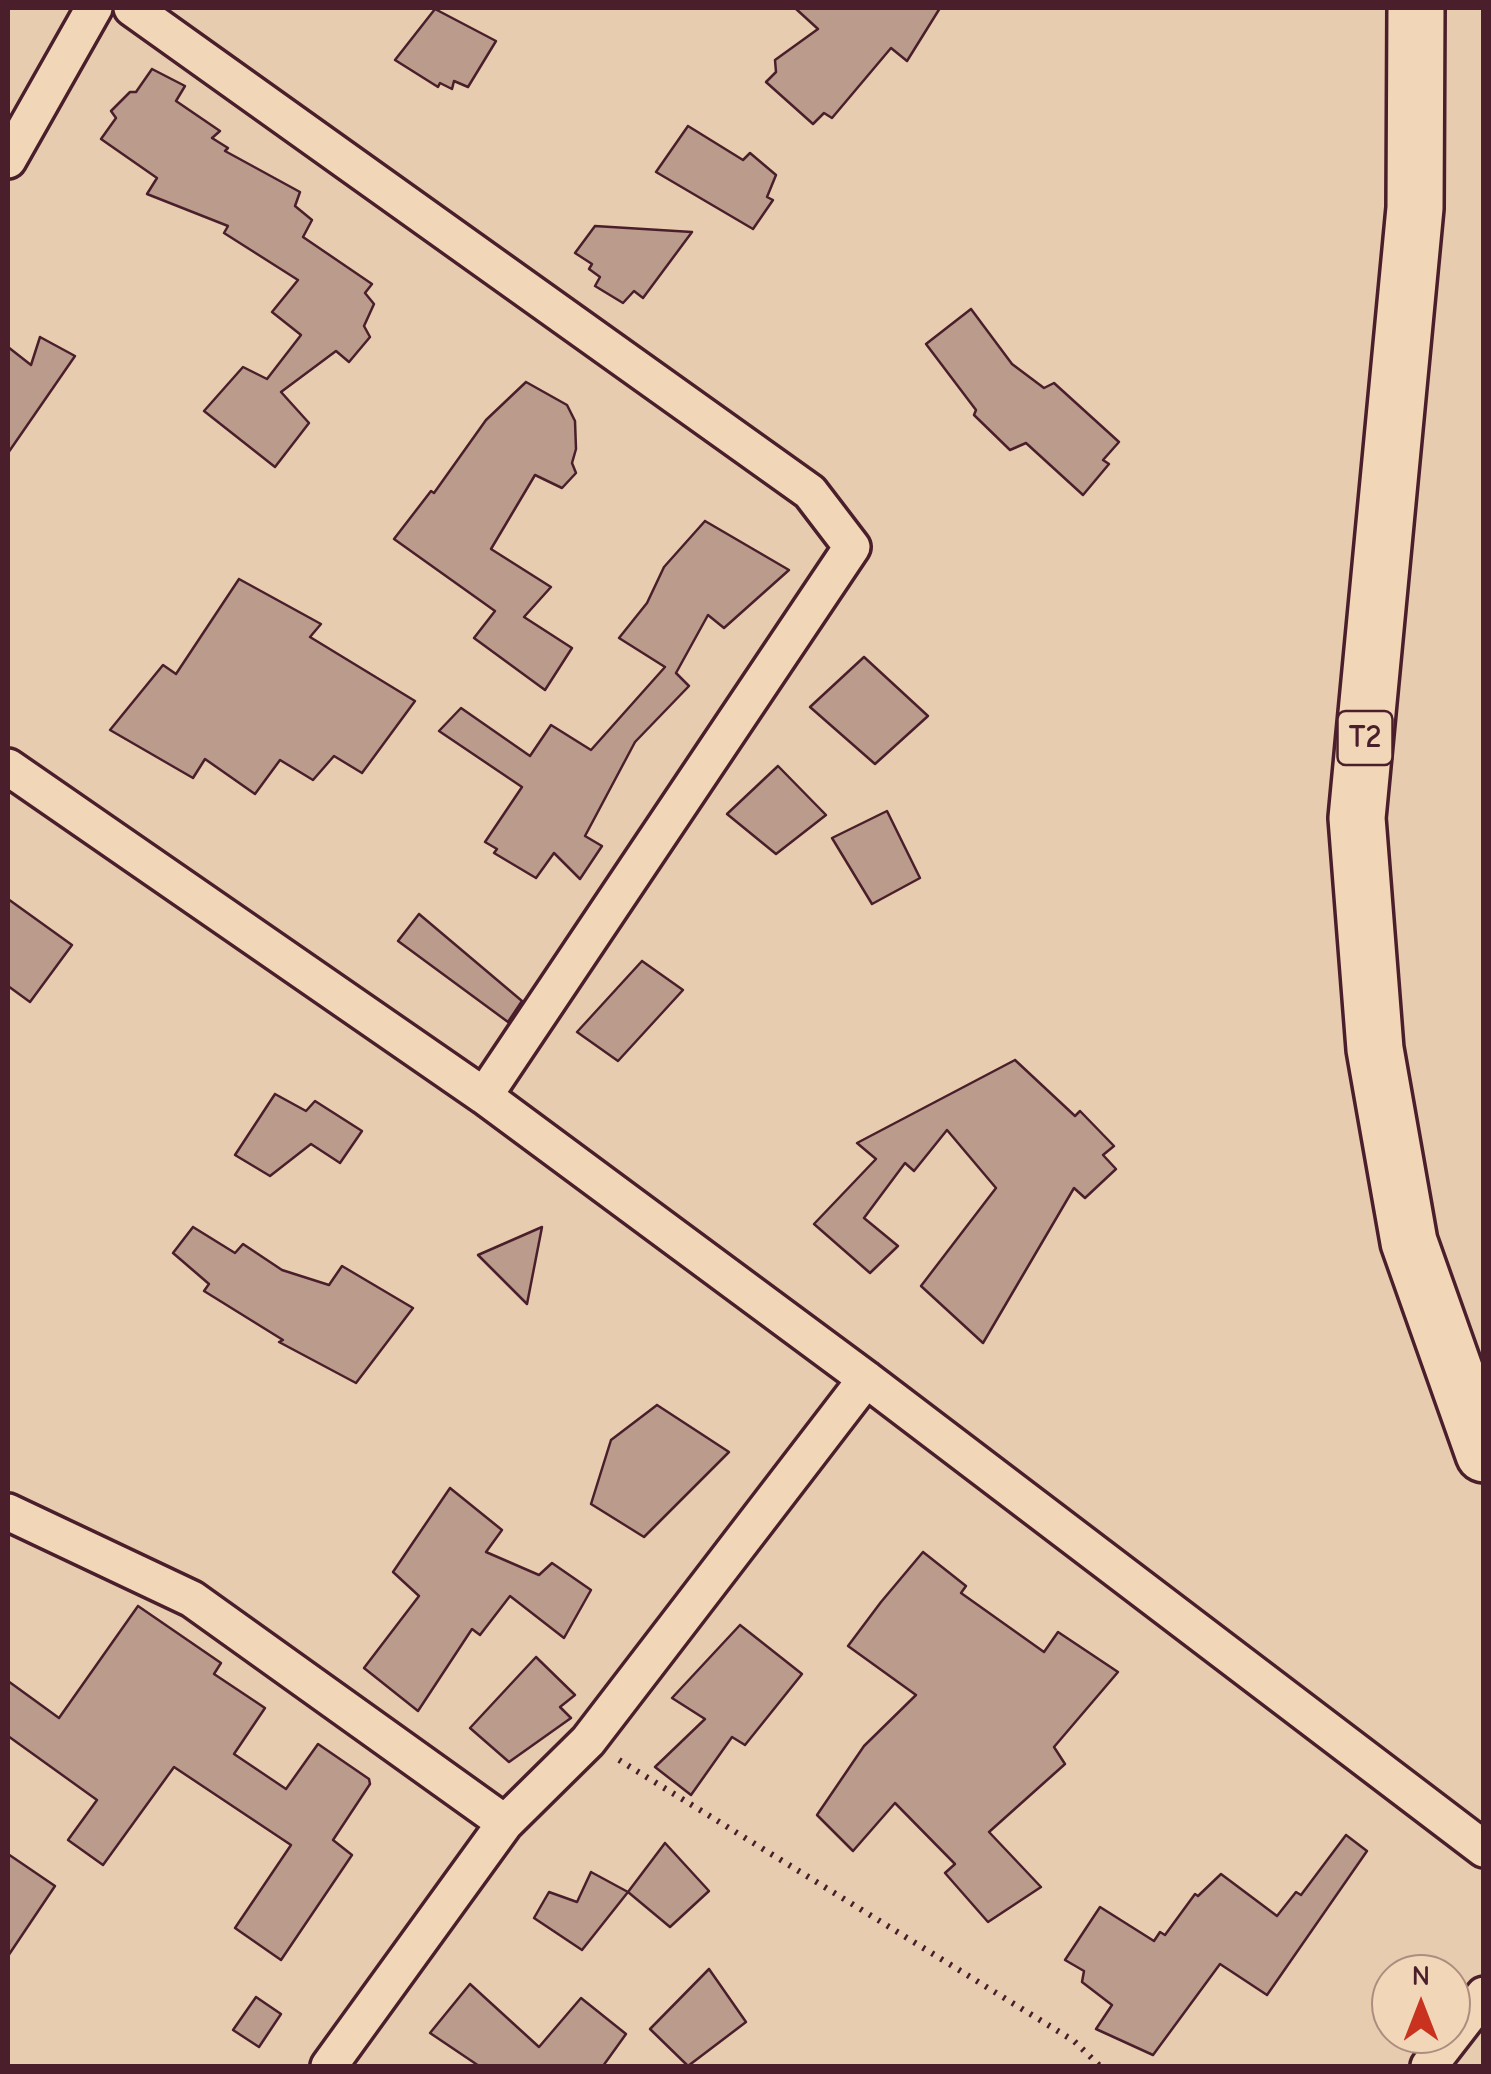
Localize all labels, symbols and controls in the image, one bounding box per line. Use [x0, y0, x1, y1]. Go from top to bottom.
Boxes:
road number: T2 [1338, 711, 1392, 765]
north arrow [1371, 1954, 1471, 2054]
text: N [1412, 1960, 1430, 1992]

